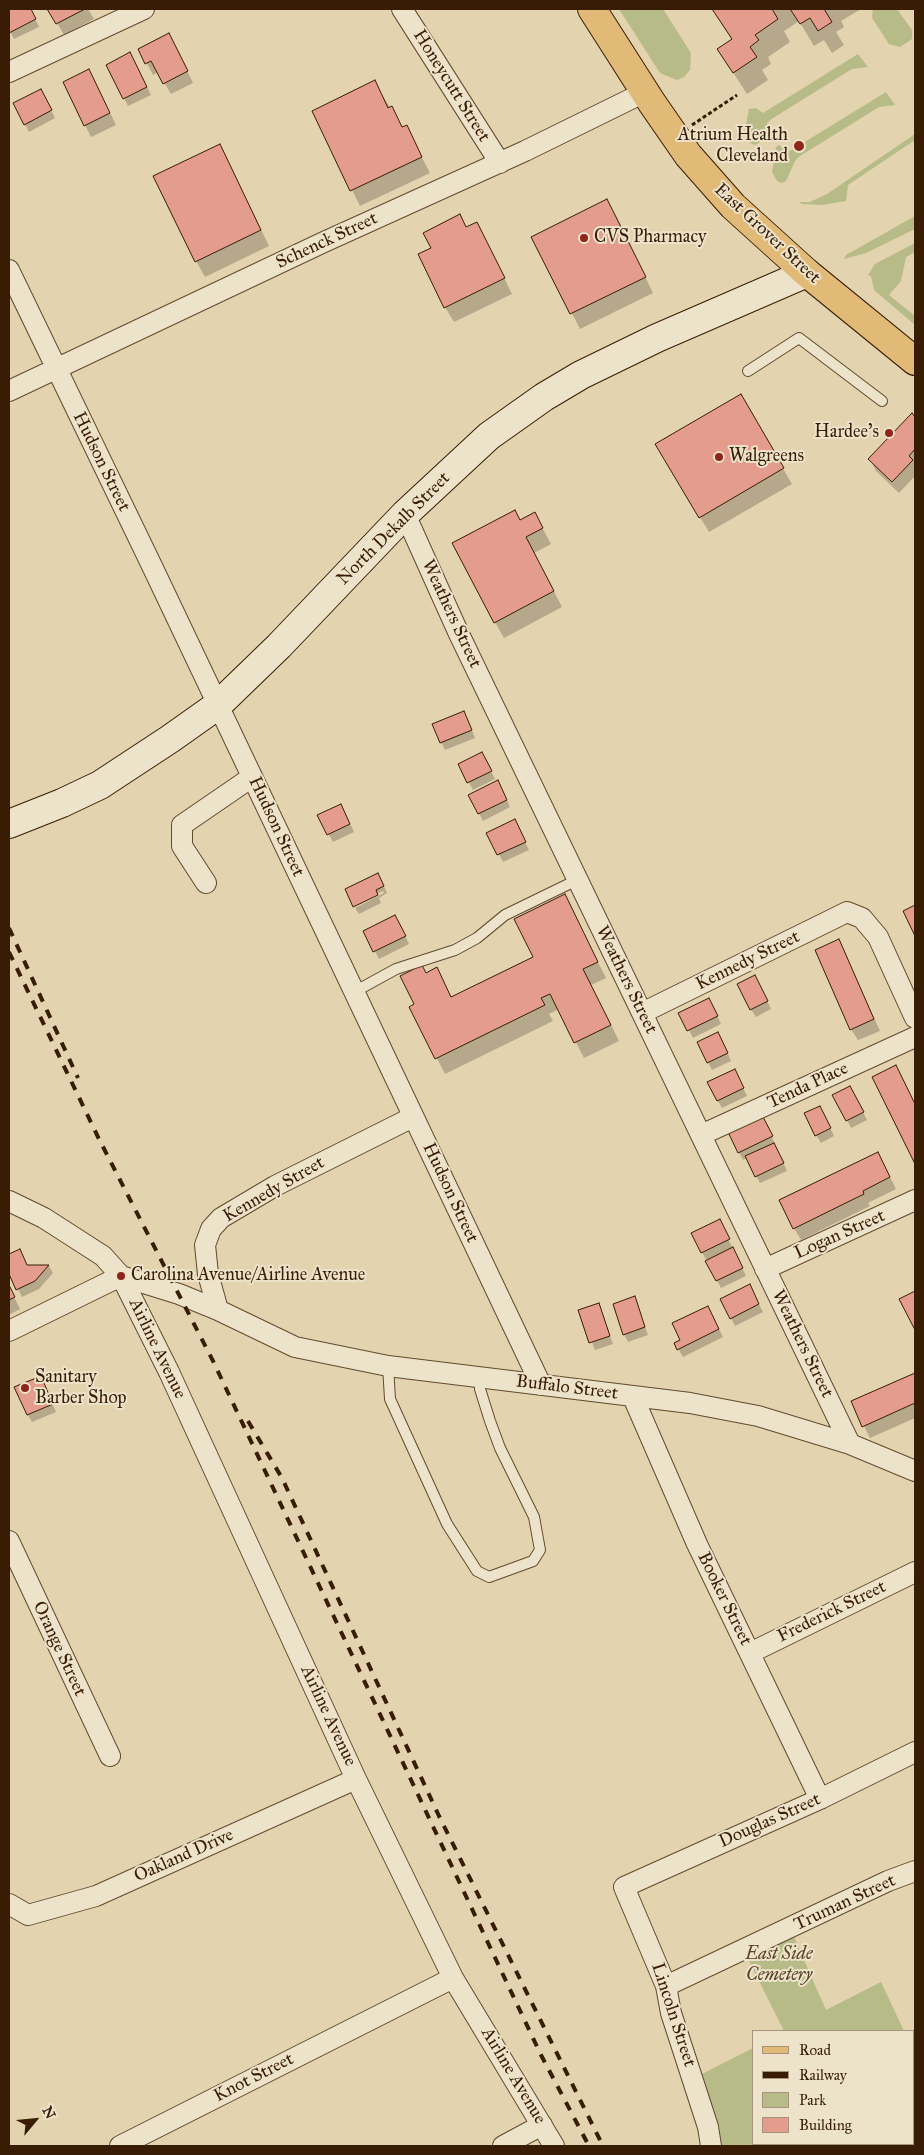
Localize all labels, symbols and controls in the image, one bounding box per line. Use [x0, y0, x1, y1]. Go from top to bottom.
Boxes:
street label: Honeycutt Street [408, 26, 494, 146]
place label: Atrium Health Cleveland [678, 125, 788, 168]
marker: Atrium Health Cleveland [792, 139, 806, 153]
street label: East Grover Street [709, 179, 825, 289]
street label: Schenck Street [273, 208, 381, 274]
place label: CVS Pharmacy [594, 227, 706, 249]
marker: CVS Pharmacy [578, 232, 590, 244]
street label: Hudson Street [68, 409, 134, 515]
place label: Hardee's [814, 422, 879, 444]
marker: Hardee's [883, 427, 895, 439]
place label: Walgreens [729, 446, 804, 468]
marker: Walgreens [713, 451, 725, 463]
street label: North Dekalb Street [333, 468, 455, 590]
street label: Weathers Street [416, 556, 486, 672]
street label: Hudson Street [243, 773, 309, 881]
street label: Weathers Street [591, 923, 661, 1037]
street label: Kennedy Street [692, 927, 804, 995]
street label: Tenda Place [764, 1058, 852, 1114]
street label: Hudson Street [417, 1139, 483, 1247]
street label: Kennedy Street [220, 1152, 328, 1228]
street label: Logan Street [791, 1205, 889, 1265]
place label: Carolina Avenue/Airline Avenue [131, 1265, 365, 1287]
marker: Carolina Avenue/Airline Avenue [115, 1270, 127, 1282]
street label: Weathers Street [767, 1287, 837, 1401]
street label: Airline Avenue [123, 1295, 191, 1403]
place label: Sanitary Barber Shop [35, 1367, 127, 1410]
street label: Buffalo Street [515, 1371, 619, 1405]
marker: Sanitary Barber Shop [19, 1382, 31, 1394]
street label: Booker Street [692, 1549, 756, 1649]
street label: Frederick Street [774, 1576, 890, 1648]
street label: Orange Street [28, 1598, 90, 1700]
street label: Airline Avenue [295, 1662, 361, 1770]
street label: Douglas Street [716, 1789, 824, 1853]
street label: Oakland Drive [131, 1824, 237, 1888]
street label: Truman Street [791, 1870, 899, 1936]
park label: East Side Cemetery [745, 1944, 813, 1986]
street label: Lincoln Street [646, 1960, 700, 2070]
street label: Airline Avenue [476, 2024, 550, 2128]
legend [752, 2030, 914, 2145]
text: Road [799, 2041, 831, 2059]
street label: Knot Street [210, 2049, 298, 2107]
text: Railway [799, 2066, 847, 2084]
text: Park [799, 2091, 826, 2109]
north arrow [10, 2095, 60, 2145]
text: N [38, 2103, 59, 2122]
text: Building [799, 2116, 852, 2134]

